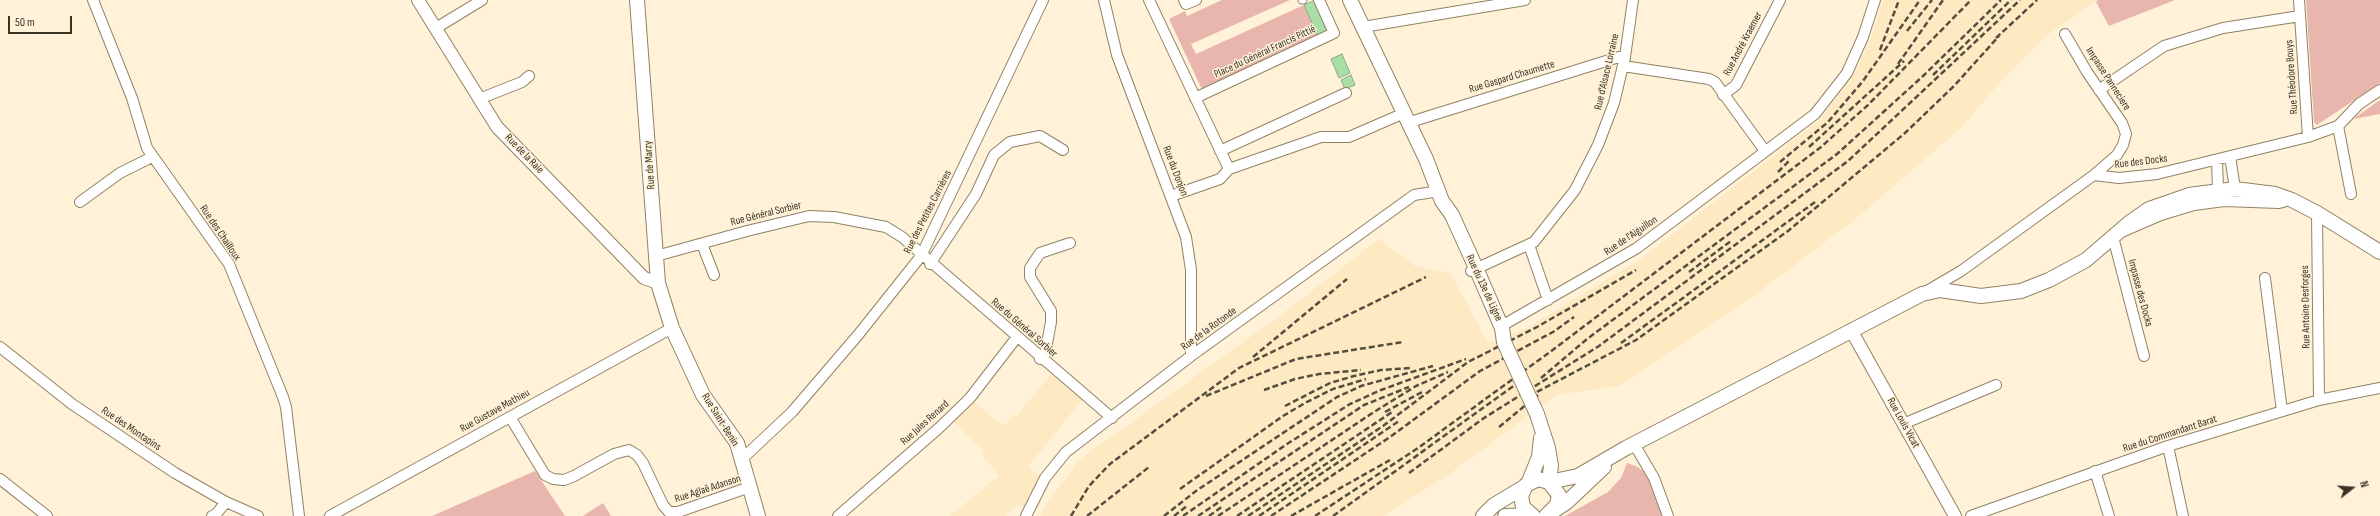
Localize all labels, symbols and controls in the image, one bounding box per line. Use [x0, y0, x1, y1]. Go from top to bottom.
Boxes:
scale bar [10, 8, 74, 34]
street label: Rue André Kraemer [1721, 10, 1765, 78]
text: 50 m [15, 15, 35, 30]
street label: Place du Général Francis Pittié [1212, 23, 1318, 81]
street label: Rue d'Alsace Lorraine [1592, 33, 1622, 111]
street label: Rue Théodore Bouys [2283, 39, 2301, 115]
street label: Impasse Panneciere [2083, 45, 2133, 113]
street label: Rue Gaspard Chaumette [1468, 58, 1556, 96]
street label: Rue de la Raie [502, 131, 546, 177]
street label: Rue de Marzy [642, 140, 658, 190]
street label: Rue du Donjon [1159, 144, 1191, 198]
street label: Rue des Docks [2114, 152, 2168, 172]
street label: Rue des Petites Carrières [901, 168, 955, 256]
street label: Rue Général Sorbier [729, 199, 803, 229]
street label: Rue des Chailloux [197, 203, 243, 263]
street label: Rue de l'Aiguillon [1602, 213, 1660, 259]
street label: Rue du 13e de Ligne [1463, 253, 1505, 323]
street label: Impasse des Docks [2125, 258, 2155, 328]
street label: Rue Antoine Desforges [2299, 265, 2313, 349]
street label: Rue du Général Sorbier [988, 296, 1060, 360]
street label: Rue de la Rotonde [1179, 304, 1239, 354]
street label: Rue Gustave Mathieu [458, 386, 532, 436]
street label: Rue Saint-Benin [699, 391, 741, 449]
street label: Rue Louis Vicat [1884, 396, 1922, 450]
street label: Rue Jules Renard [898, 398, 952, 448]
street label: Rue des Montapins [99, 404, 163, 454]
street label: Rue du Commandant Barat [2121, 413, 2219, 455]
north arrow [2332, 468, 2372, 508]
street label: Rue Aglaë Adanson [673, 472, 743, 506]
text: N [2357, 480, 2371, 489]

